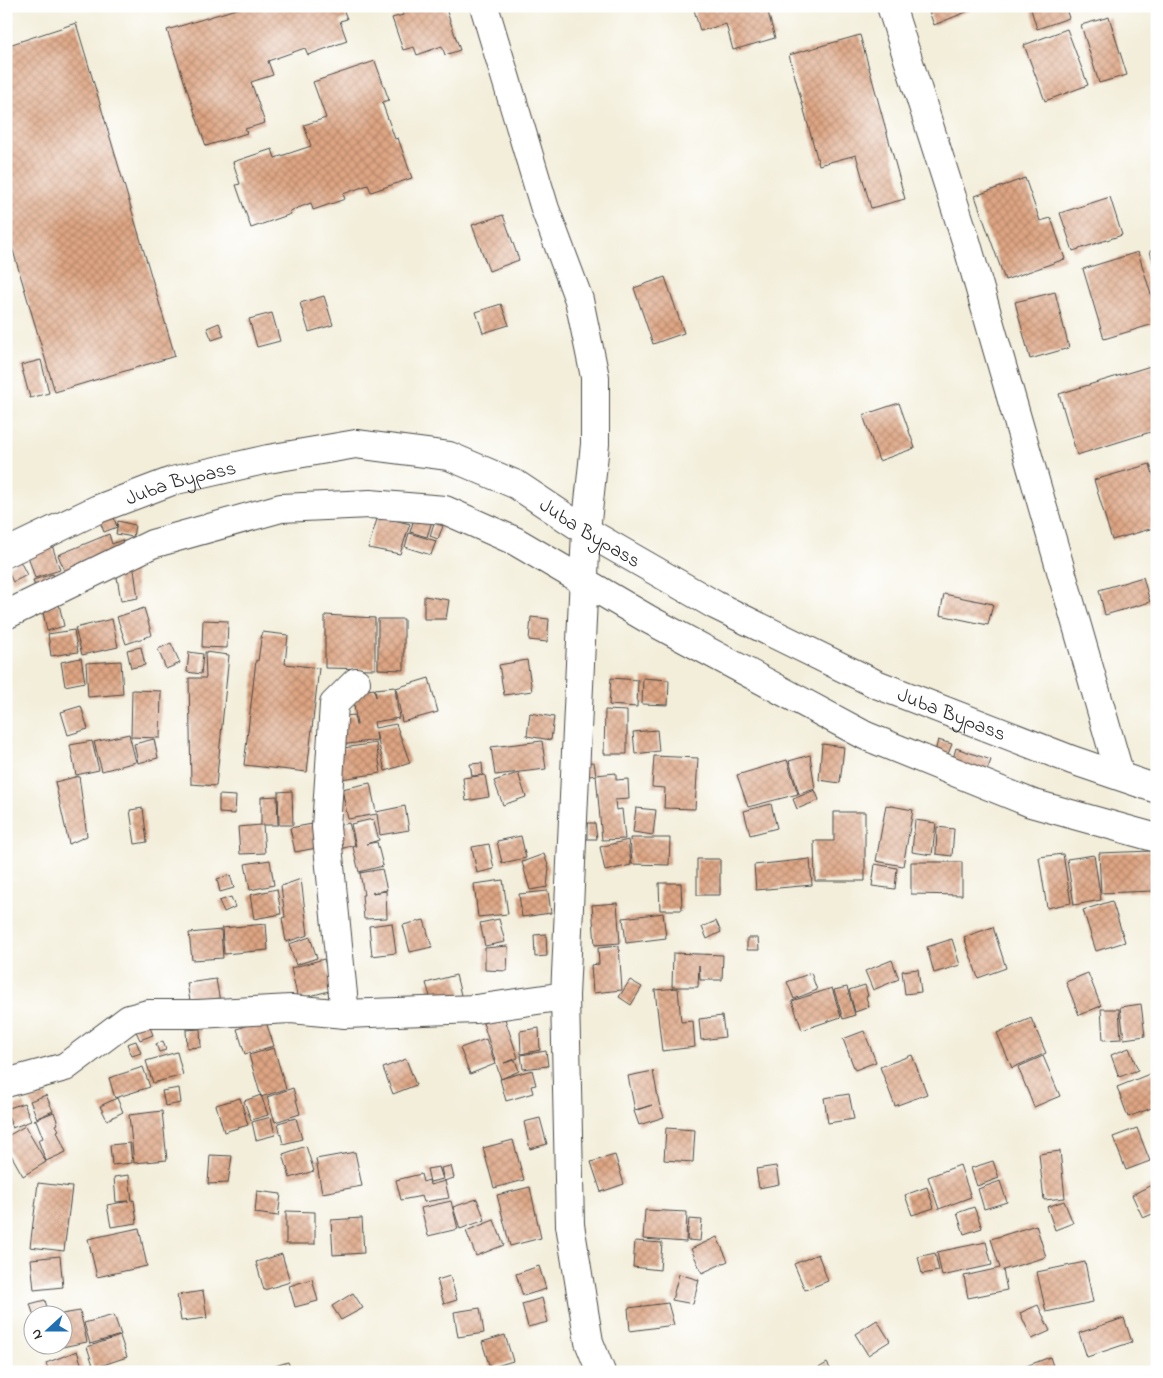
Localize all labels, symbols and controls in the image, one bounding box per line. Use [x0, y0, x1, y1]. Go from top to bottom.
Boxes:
street label: Juba Bypass [122, 455, 239, 514]
street label: Juba Bypass [533, 492, 645, 576]
street label: Juba Bypass [893, 682, 1010, 750]
north arrow [22, 1306, 72, 1356]
text: N [26, 1326, 49, 1342]

